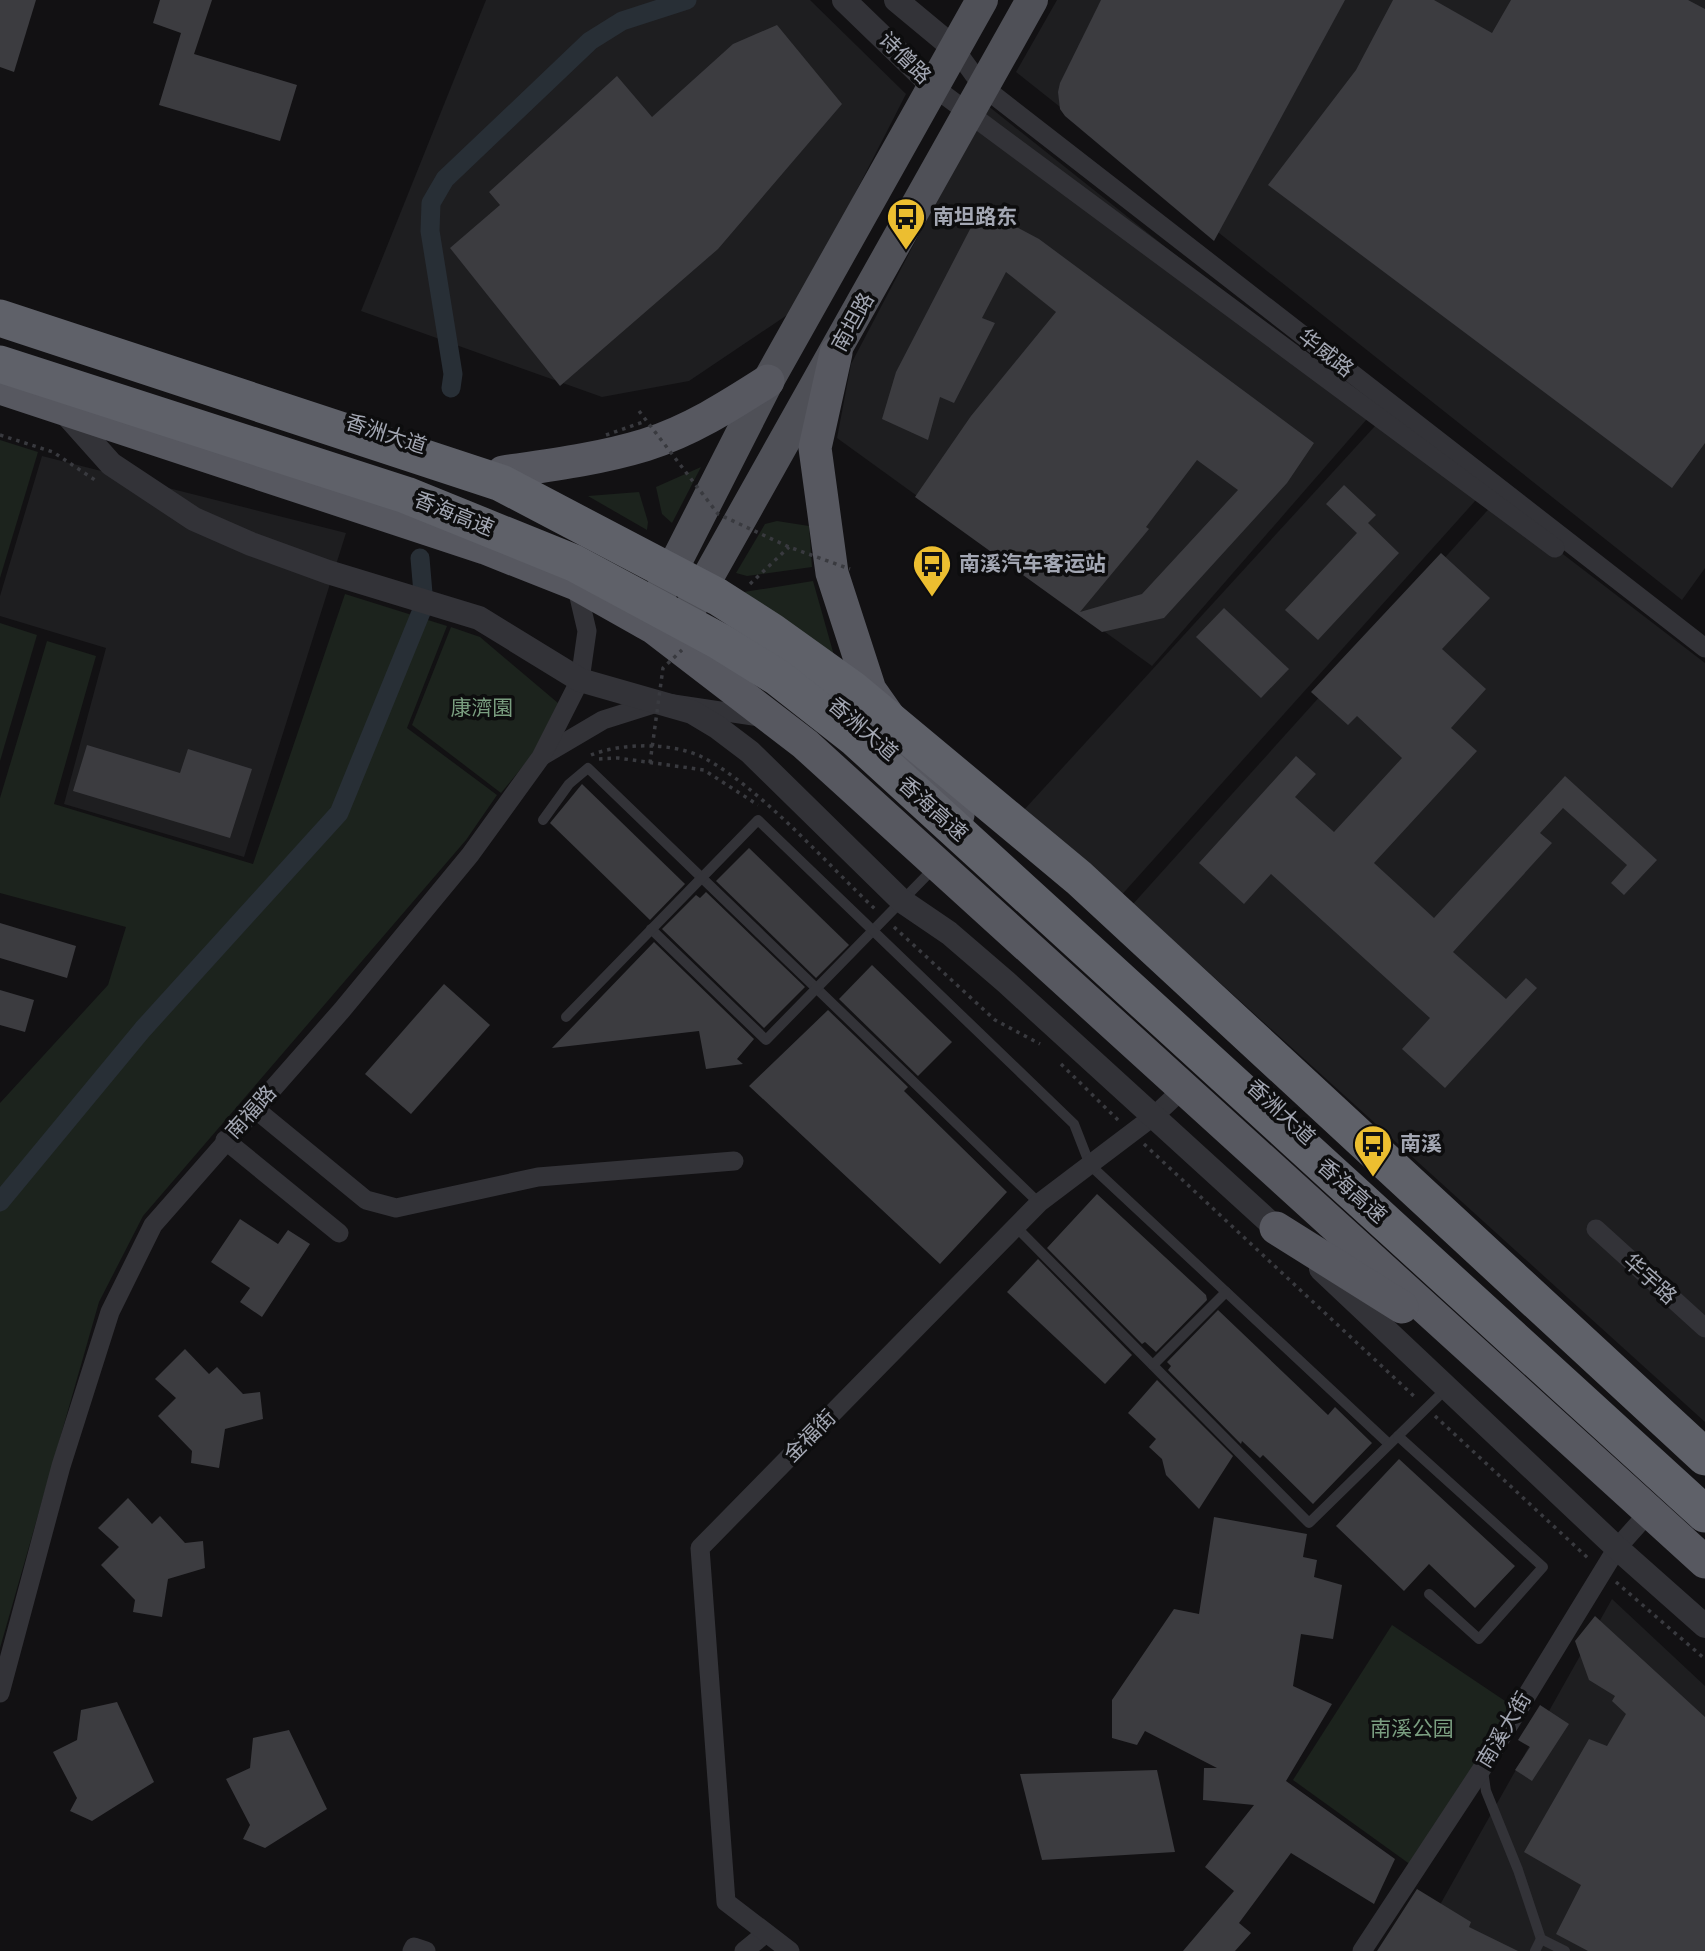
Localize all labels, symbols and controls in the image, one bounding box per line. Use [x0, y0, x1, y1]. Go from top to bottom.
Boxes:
street label: 诗僧路 [874, 25, 938, 89]
bus stop icon: 南坦路东 [885, 196, 927, 251]
place label: 南坦路东 [933, 202, 1017, 230]
street label: 南坦路 [825, 287, 880, 356]
street label: 华威路 [1293, 322, 1360, 383]
street label: 香洲大道 [342, 407, 431, 459]
street label: 香海高速 [410, 484, 499, 542]
bus stop icon: 南溪汽车客运站 [911, 543, 953, 598]
place label: 南溪汽车客运站 [959, 549, 1106, 577]
street label: 香洲大道 [823, 690, 905, 766]
park label: 康濟園 [451, 693, 514, 721]
street label: 香海高速 [893, 770, 974, 847]
street label: 香洲大道 [1241, 1072, 1322, 1150]
street label: 南福路 [219, 1079, 282, 1144]
bus stop icon: 南溪 [1352, 1123, 1394, 1178]
place label: 南溪 [1400, 1129, 1442, 1157]
street label: 香海高速 [1312, 1152, 1393, 1229]
street label: 华宇路 [1618, 1247, 1683, 1310]
street label: 金福街 [777, 1403, 841, 1467]
street label: 南溪大街 [1470, 1686, 1537, 1773]
park label: 南溪公园 [1370, 1714, 1454, 1742]

